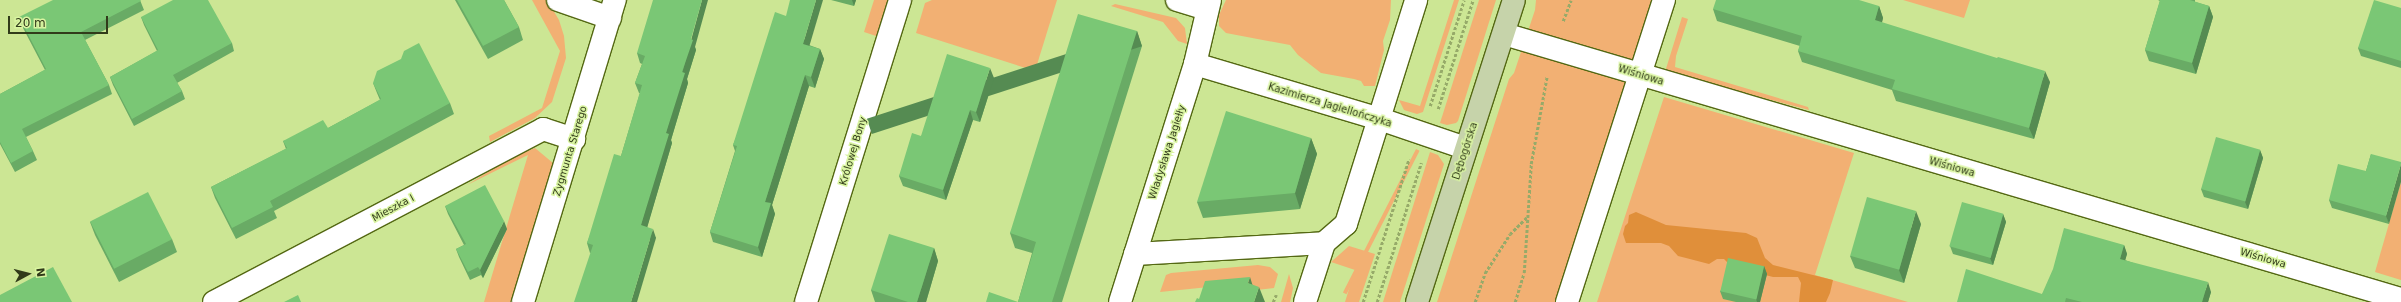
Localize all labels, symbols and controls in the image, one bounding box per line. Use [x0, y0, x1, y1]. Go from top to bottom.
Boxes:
scale bar [10, 8, 110, 34]
text: 20 m [15, 16, 46, 30]
street label: Wiśniowa [1617, 62, 1665, 88]
street label: Kazimierza Jagiellończyka [1267, 80, 1393, 130]
street label: Władysława Jagiełły [1146, 103, 1188, 201]
street label: Zygmunta Starego [551, 104, 589, 198]
street label: Królowej Bony [837, 115, 869, 187]
street label: Dębogórska [1450, 121, 1480, 181]
street label: Wiśniowa [1928, 155, 1976, 179]
street label: Mieszka I [370, 192, 416, 224]
street label: Wiśniowa [2239, 246, 2287, 270]
north arrow [8, 254, 48, 294]
text: N [33, 267, 47, 278]

